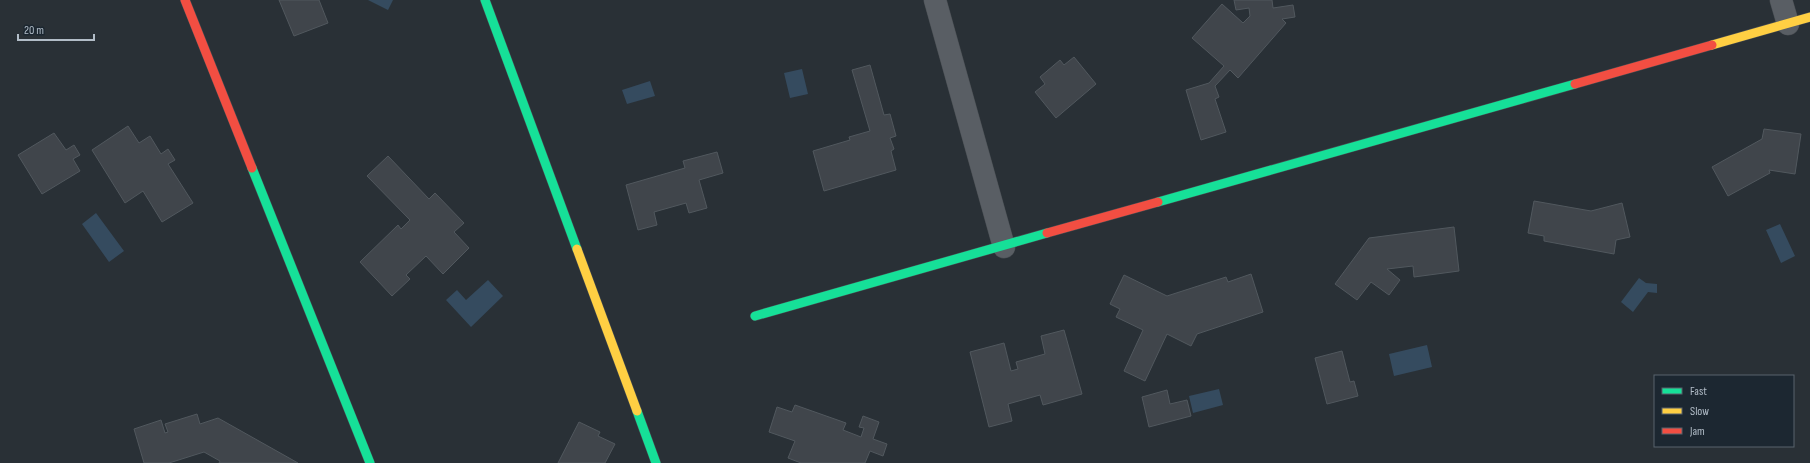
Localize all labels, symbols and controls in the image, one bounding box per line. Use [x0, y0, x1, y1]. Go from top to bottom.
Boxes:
scale bar [18, 16, 94, 42]
text: 20 m [24, 23, 44, 38]
legend [1654, 375, 1794, 447]
text: Fast [1690, 384, 1707, 399]
text: Slow [1690, 404, 1709, 419]
text: Jam [1689, 424, 1705, 439]

